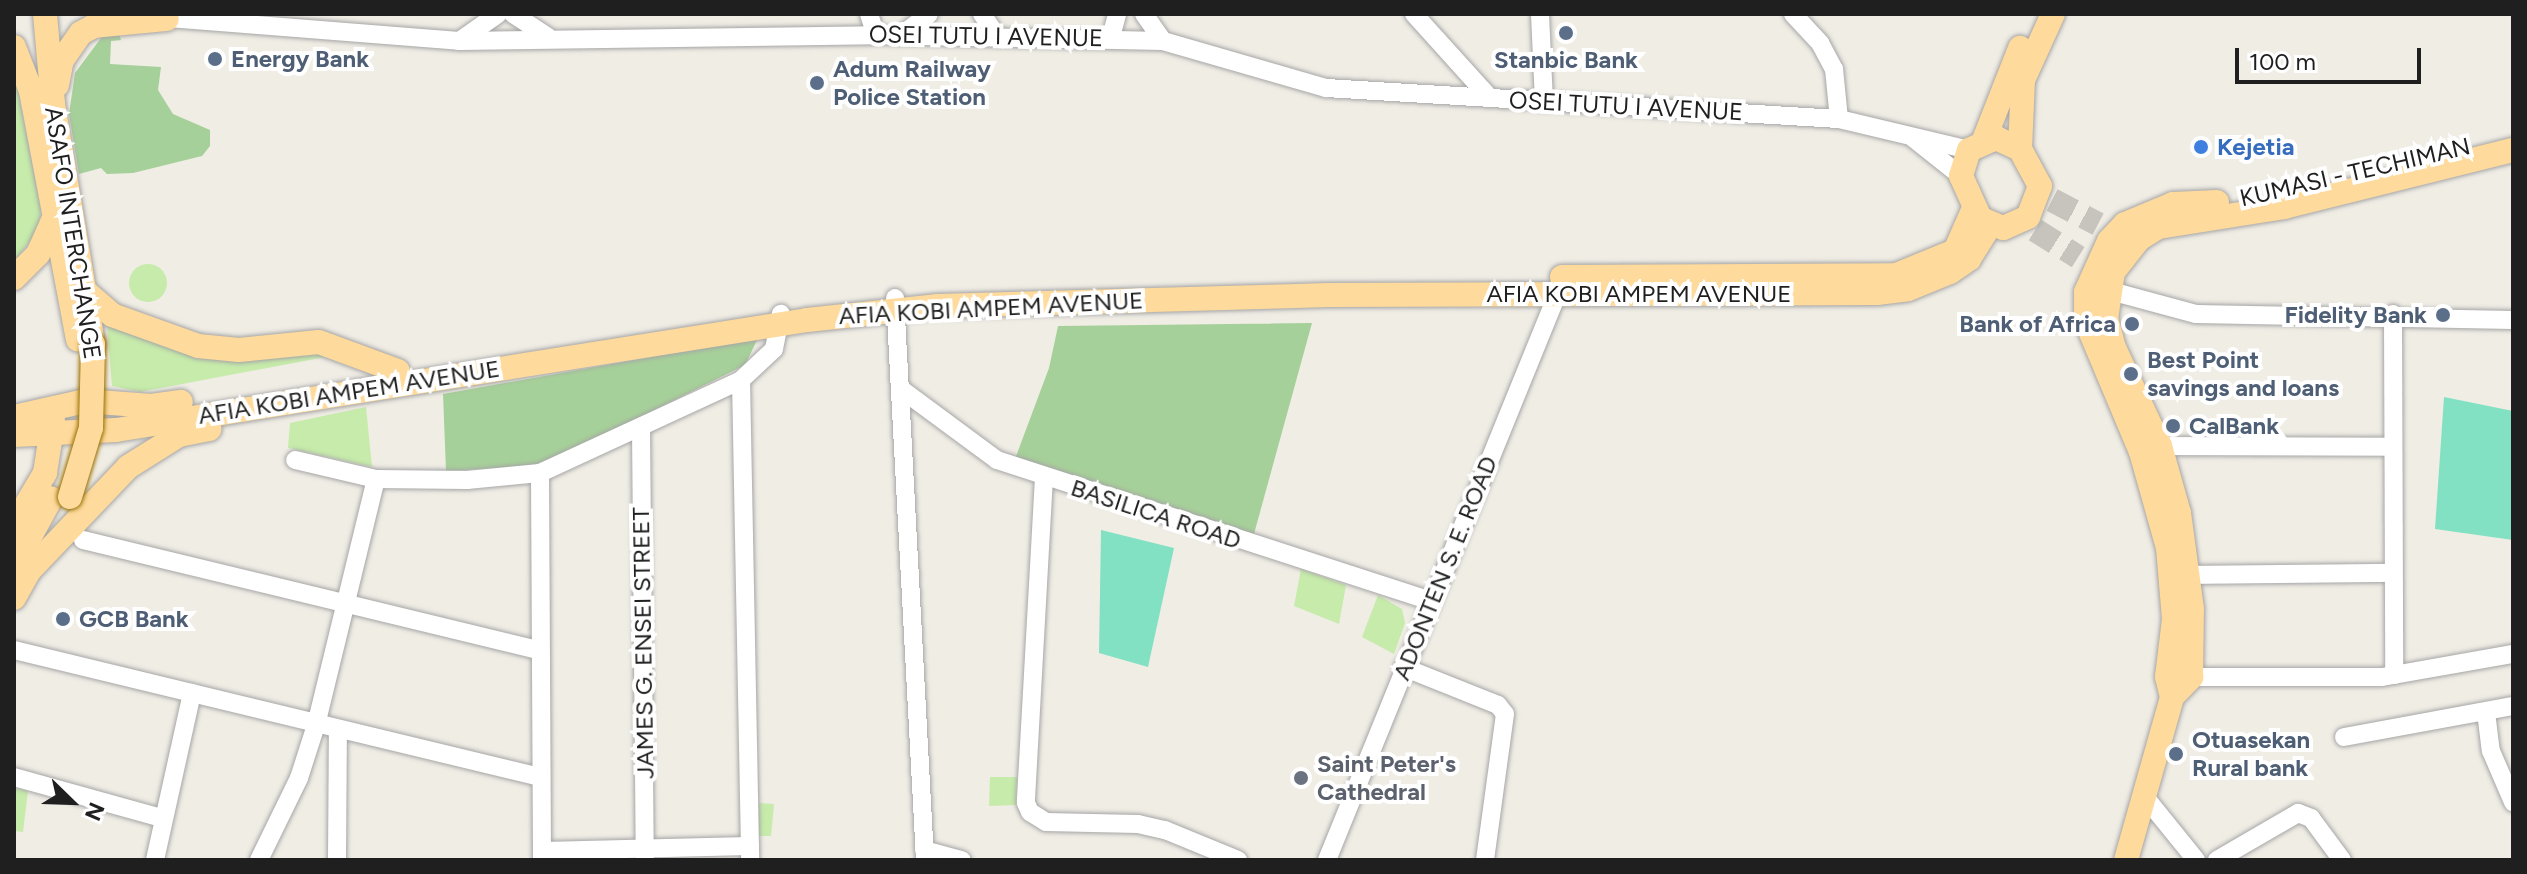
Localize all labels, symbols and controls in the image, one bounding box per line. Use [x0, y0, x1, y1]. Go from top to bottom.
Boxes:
street label: OSEI TUTU I AVENUE [869, 20, 1103, 52]
marker: Stanbic Bank [1557, 24, 1575, 42]
scale bar [2239, 32, 2425, 82]
place label: Energy Bank [231, 45, 369, 73]
place label: Stanbic Bank [1494, 46, 1638, 74]
text: 100 m [2249, 47, 2316, 76]
marker: Energy Bank [206, 50, 224, 68]
place label: Adum Railway Police Station [833, 55, 991, 111]
marker: Adum Railway Police Station [808, 74, 826, 92]
street label: OSEI TUTU I AVENUE [1508, 85, 1744, 127]
street label: ASAFO INTERCHANGE [39, 105, 107, 361]
street label: KUMASI - TECHIMAN [2237, 131, 2473, 213]
place label: Kejetia [2217, 133, 2295, 161]
marker: Kejetia [2192, 138, 2210, 156]
street label: AFIA KOBI AMPEM AVENUE [1486, 280, 1792, 308]
street label: AFIA KOBI AMPEM AVENUE [838, 286, 1144, 330]
place label: Fidelity Bank [2284, 301, 2427, 329]
marker: Fidelity Bank [2434, 306, 2452, 324]
place label: Bank of Africa [1959, 310, 2116, 338]
marker: Bank of Africa [2123, 315, 2141, 333]
place label: Best Point savings and loans [2147, 346, 2339, 402]
street label: AFIA KOBI AMPEM AVENUE [196, 354, 502, 430]
marker: Best Point savings and loans [2122, 365, 2140, 383]
place label: CalBank [2189, 412, 2279, 440]
marker: CalBank [2164, 417, 2182, 435]
street label: ADONTEN S. E. ROAD [1387, 452, 1503, 684]
street label: BASILICA ROAD [1067, 473, 1245, 555]
street label: JAMES G. ENSEI STREET [626, 507, 660, 779]
place label: GCB Bank [79, 605, 189, 633]
marker: GCB Bank [54, 610, 72, 628]
place label: Otuasekan Rural bank [2192, 726, 2310, 782]
marker: Otuasekan Rural bank [2167, 745, 2185, 763]
place label: Saint Peter's Cathedral [1317, 750, 1456, 806]
north arrow [32, 762, 112, 842]
marker: Saint Peter's Cathedral [1292, 769, 1310, 787]
text: N [79, 798, 110, 825]

